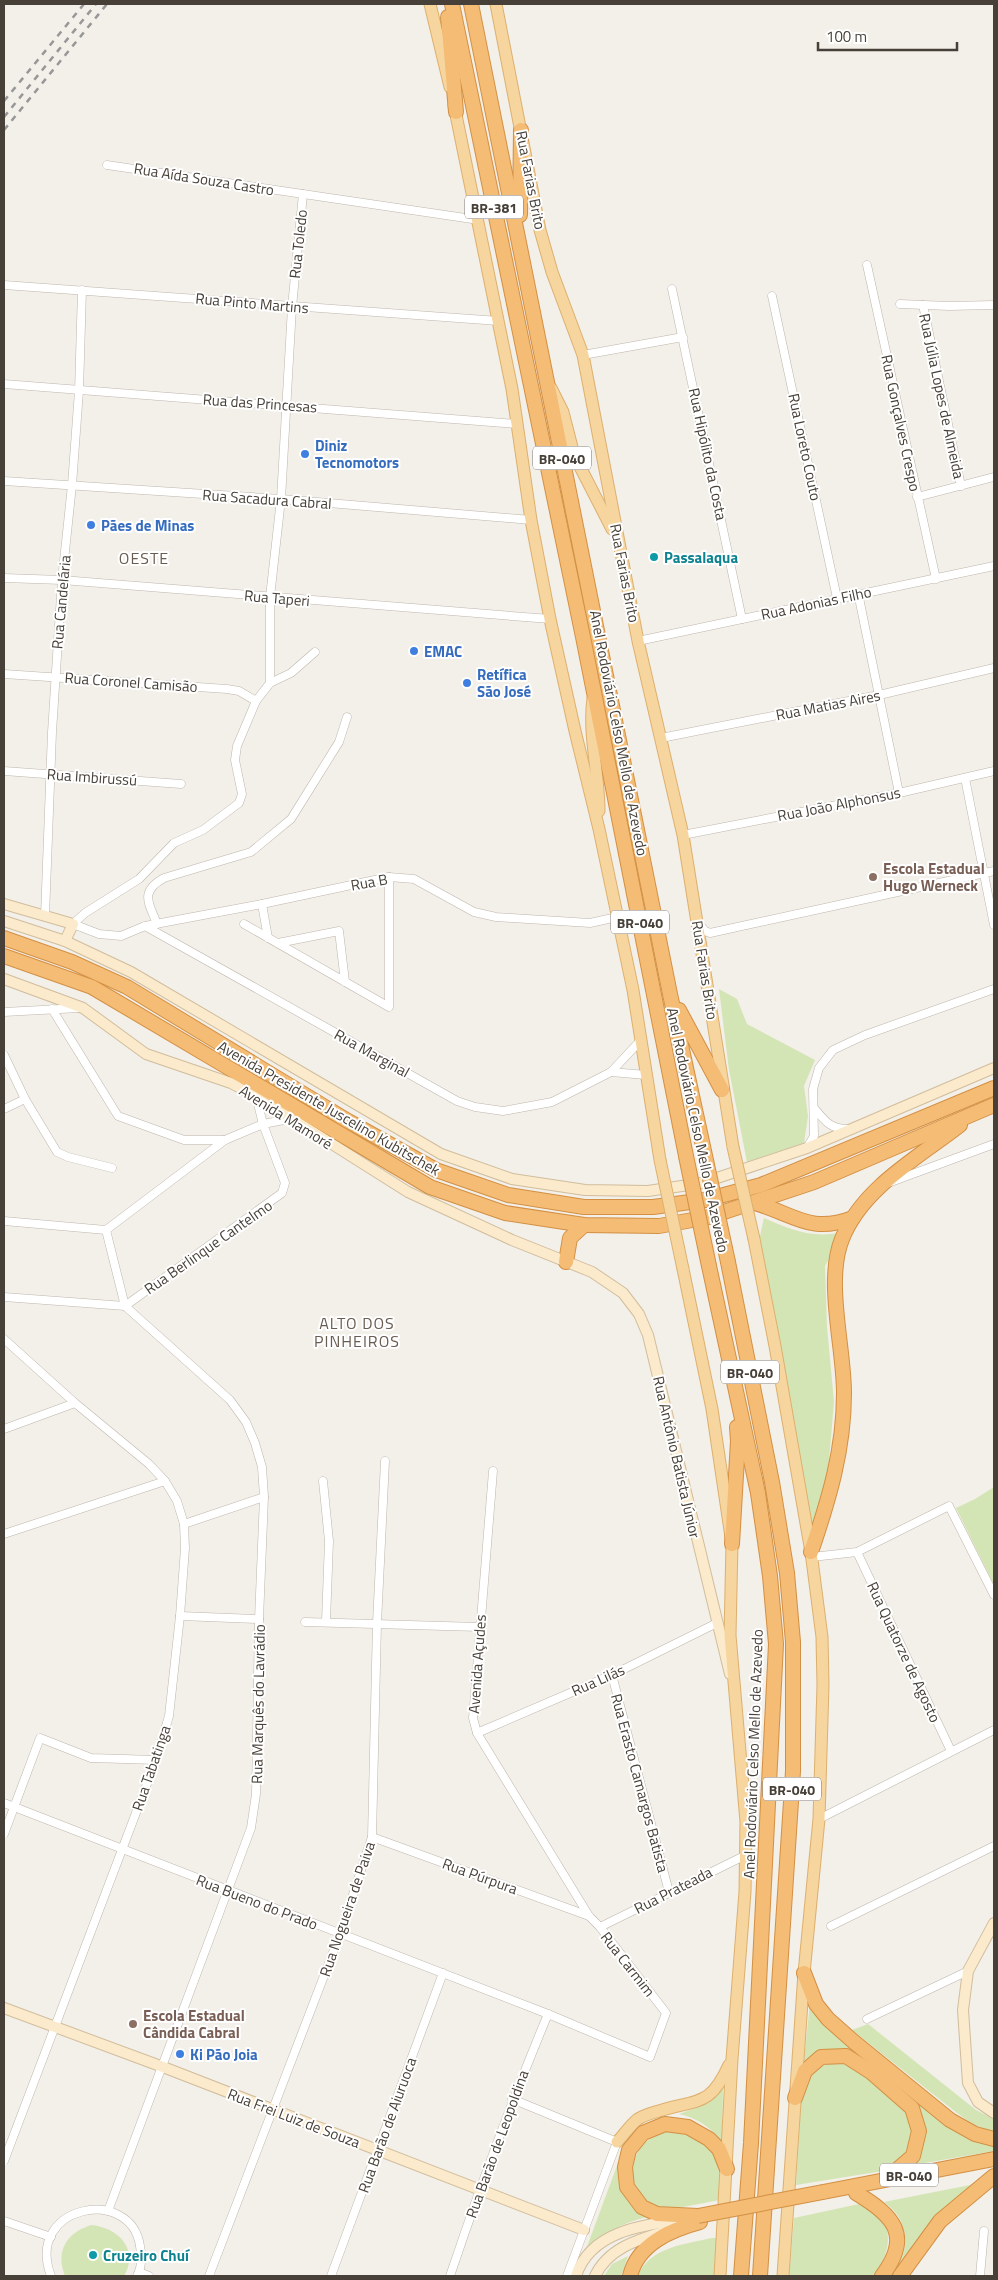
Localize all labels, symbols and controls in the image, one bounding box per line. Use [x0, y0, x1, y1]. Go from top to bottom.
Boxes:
scale bar [818, 20, 957, 52]
text: 100 m [826, 25, 867, 48]
street label: Rua Farias Brito [510, 129, 552, 231]
street label: Rua Aída Souza Castro [132, 157, 276, 201]
road number: BR-381 [465, 196, 523, 218]
street label: Rua Toledo [283, 208, 313, 280]
street label: Rua Pinto Martins [194, 287, 310, 319]
street label: Rua Júlia Lopes de Almeida [913, 311, 971, 481]
street label: Rua Gonçalves Crespo [875, 353, 927, 494]
street label: Rua Hipólito da Costa [683, 386, 733, 523]
street label: Rua das Princesas [202, 388, 318, 418]
street label: Rua Loreto Couto [782, 391, 828, 503]
place label: Diniz Tecnomotors [315, 434, 399, 474]
road number: BR-040 [533, 446, 591, 469]
marker: Diniz Tecnomotors [299, 448, 311, 460]
street label: Rua Sacadura Cabral [202, 483, 332, 515]
place label: Pães de Minas [101, 514, 194, 537]
marker: Pães de Minas [85, 519, 97, 531]
street label: Rua Farias Brito [604, 522, 646, 624]
district label: OESTE [119, 546, 169, 570]
place label: Passalaqua [664, 546, 738, 569]
marker: Passalaqua [648, 551, 660, 563]
street label: Rua Candelária [45, 554, 77, 650]
street label: Rua Adonias Filho [759, 580, 873, 626]
street label: Rua Taperi [243, 584, 311, 612]
street label: Anel Rodoviário Celso Mello de Azevedo [584, 608, 654, 858]
place label: EMAC [424, 640, 462, 663]
marker: EMAC [408, 645, 420, 657]
place label: Retífica São José [477, 663, 532, 703]
street label: Rua Coronel Camisão [64, 666, 198, 698]
marker: Retífica São José [461, 677, 473, 689]
street label: Rua Matias Aires [774, 684, 882, 726]
street label: Rua Imbirussú [46, 762, 138, 792]
street label: Rua João Alphonsus [775, 781, 903, 827]
place label: Escola Estadual Hugo Werneck [883, 857, 985, 897]
street label: Rua B [349, 867, 389, 897]
marker: Escola Estadual Hugo Werneck [867, 871, 879, 883]
road number: BR-040 [611, 910, 669, 934]
street label: Rua Farias Brito [686, 919, 724, 1021]
street label: Anel Rodoviário Celso Mello de Azevedo [661, 1005, 735, 1255]
street label: Rua Marginal [330, 1023, 414, 1083]
street label: Avenida Presidente Juscelino Kubitschek [214, 1035, 444, 1181]
street label: Avenida Mamoré [235, 1079, 337, 1155]
street label: Rua Berlinque Cantelmo [139, 1194, 277, 1300]
district label: ALTO DOS PINHEIROS [314, 1311, 400, 1353]
road number: BR-040 [721, 1360, 779, 1384]
street label: Rua Antônio Batista Júnior [647, 1374, 707, 1540]
street label: Rua Quatorze de Agosto [861, 1578, 947, 1726]
street label: Avenida Açudes [462, 1614, 492, 1714]
street label: Rua Marquês do Lavrádio [245, 1624, 271, 1784]
street label: Anel Rodoviário Celso Mello de Azevedo [737, 1629, 769, 1879]
street label: Rua Lilás [568, 1658, 628, 1702]
street label: Rua Erasto Camargos Batista [605, 1691, 675, 1875]
street label: Rua Tabatinga [126, 1722, 177, 1814]
road number: BR-040 [763, 1778, 821, 1800]
street label: Rua Nogueira de Paiva [313, 1838, 381, 1980]
street label: Rua Púrpura [439, 1852, 521, 1900]
street label: Rua Prateada [630, 1860, 717, 1920]
street label: Rua Bueno do Prado [193, 1868, 321, 1936]
street label: Rua Carmim [595, 1926, 661, 2002]
place label: Escola Estadual Cândida Cabral [143, 2004, 245, 2044]
marker: Escola Estadual Cândida Cabral [127, 2018, 139, 2030]
place label: Ki Pão Joia [190, 2043, 258, 2066]
marker: Ki Pão Joia [174, 2048, 186, 2060]
street label: Rua Barão de Aiuruoca [352, 2054, 422, 2196]
street label: Rua Barão de Leopoldina [459, 2066, 535, 2221]
street label: Rua Frei Luiz de Souza [224, 2082, 364, 2154]
road number: BR-040 [880, 2164, 938, 2186]
place label: Cruzeiro Chuí [103, 2244, 190, 2267]
marker: Cruzeiro Chuí [87, 2249, 99, 2261]

